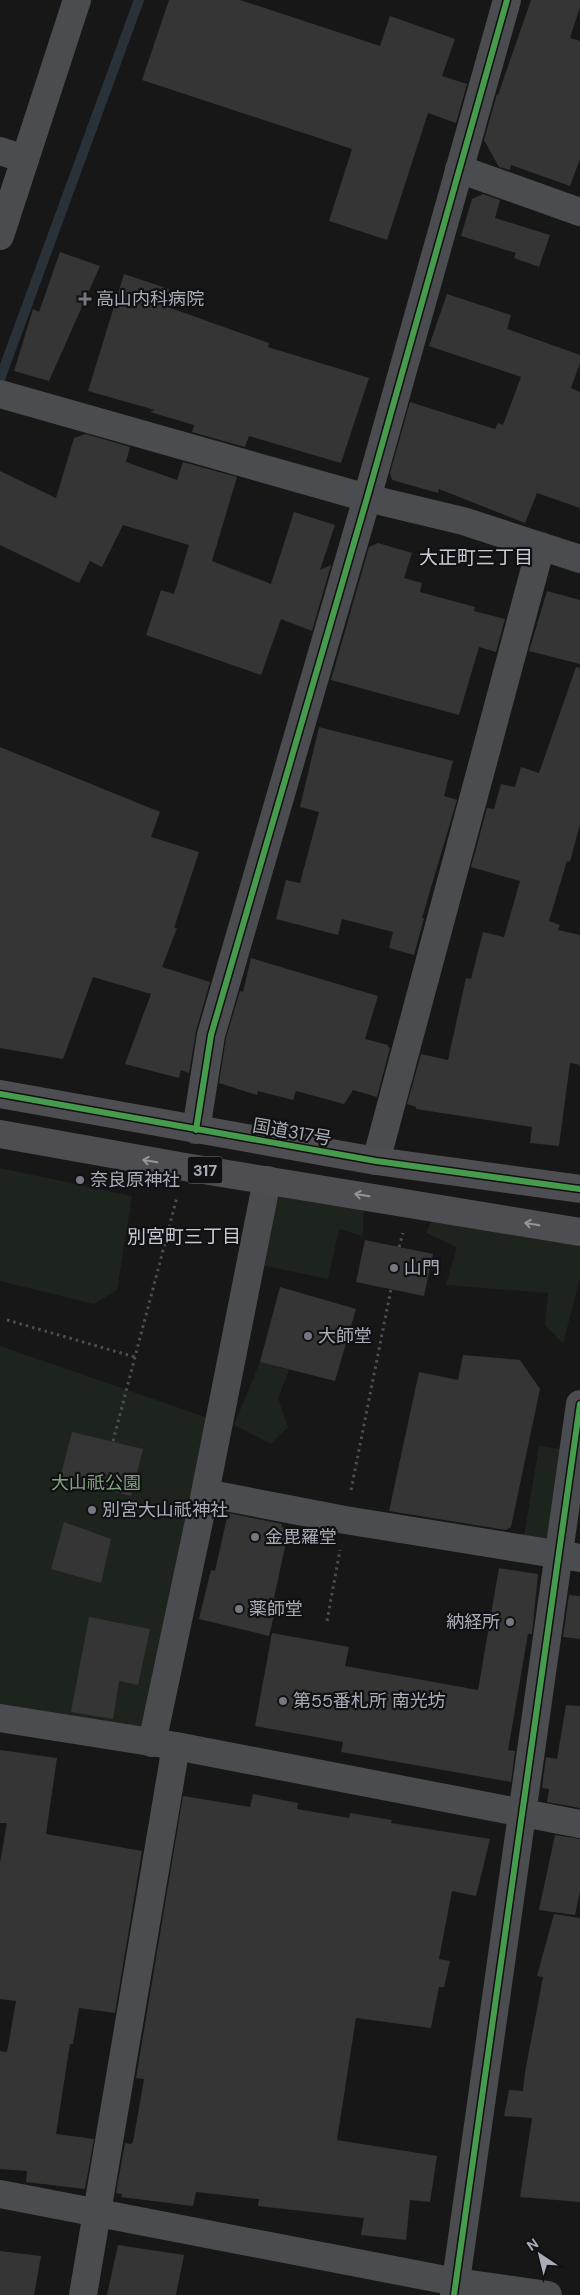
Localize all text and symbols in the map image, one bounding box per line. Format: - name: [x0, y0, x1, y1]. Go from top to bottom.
- place label: 高山内科病院: [96, 287, 204, 311]
- marker: 高山内科病院: [78, 292, 92, 306]
- district label: 大正町三丁目: [419, 545, 533, 570]
- street label: 国道317号: [251, 1113, 333, 1151]
- one-way arrow: [143, 1155, 159, 1165]
- road number: 317: [188, 1156, 222, 1184]
- place label: 奈良原神社: [90, 1168, 180, 1192]
- marker: 奈良原神社: [74, 1174, 86, 1186]
- one-way arrow: [355, 1190, 371, 1200]
- one-way arrow: [524, 1219, 540, 1229]
- district label: 別宮町三丁目: [127, 1224, 241, 1249]
- place label: 山門: [404, 1256, 440, 1280]
- marker: 山門: [388, 1262, 400, 1274]
- place label: 大師堂: [318, 1324, 372, 1348]
- marker: 大師堂: [302, 1330, 314, 1342]
- park label: 大山祇公園: [51, 1471, 141, 1495]
- place label: 別宮大山祇神社: [102, 1498, 228, 1522]
- marker: 別宮大山祇神社: [86, 1504, 98, 1516]
- place label: 金毘羅堂: [265, 1525, 337, 1549]
- marker: 金毘羅堂: [249, 1531, 261, 1543]
- place label: 薬師堂: [249, 1597, 303, 1621]
- marker: 薬師堂: [233, 1603, 245, 1615]
- place label: 納経所: [446, 1610, 500, 1634]
- marker: 納経所: [504, 1616, 516, 1628]
- place label: 第55番札所 南光坊: [293, 1689, 446, 1713]
- marker: 第55番札所 南光坊: [277, 1695, 289, 1707]
- north arrow: [515, 2230, 565, 2280]
- text: N: [523, 2234, 542, 2255]

